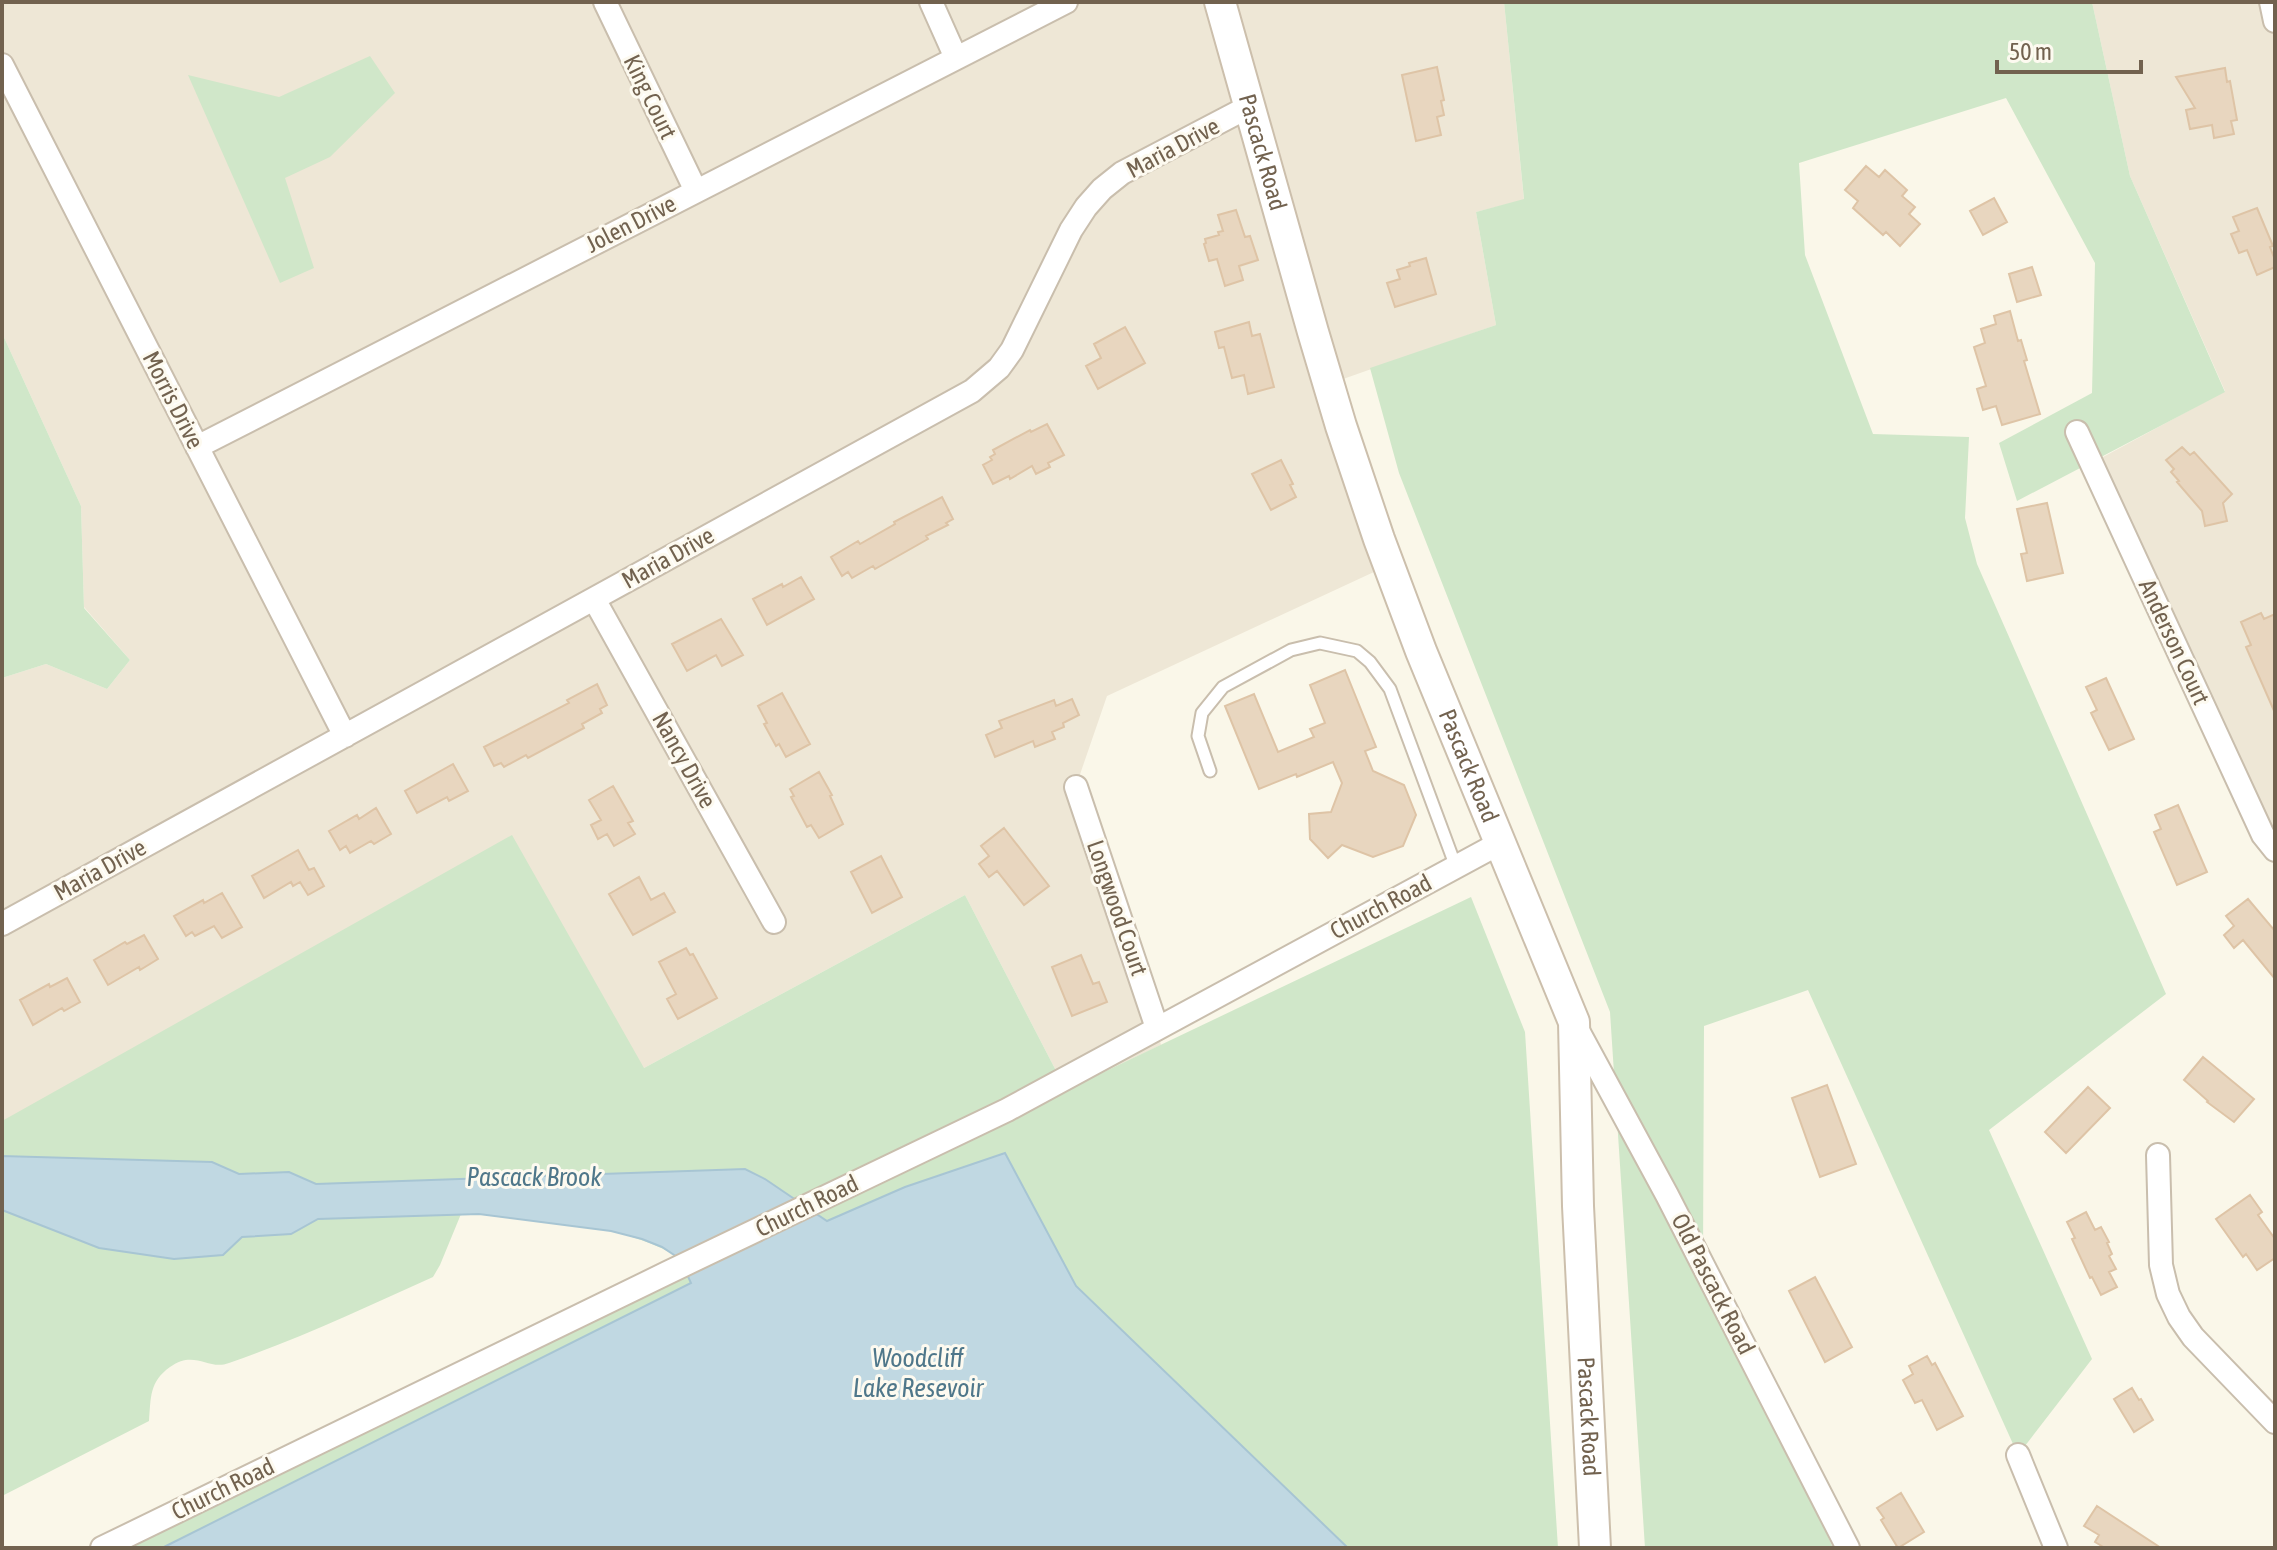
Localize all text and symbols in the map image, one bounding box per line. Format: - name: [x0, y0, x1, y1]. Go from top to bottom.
- scale bar: [1997, 24, 2141, 74]
- text: 50 m: [2009, 38, 2052, 65]
- street label: King Court: [619, 50, 682, 143]
- street label: Pascack Road: [1234, 91, 1292, 213]
- street label: Maria Drive: [1122, 112, 1224, 183]
- street label: Jolen Drive: [581, 189, 680, 258]
- street label: Morris Drive: [137, 347, 209, 453]
- street label: Maria Drive: [617, 521, 718, 594]
- street label: Anderson Court: [2134, 575, 2215, 709]
- street label: Pascack Road: [1434, 705, 1504, 826]
- street label: Nancy Drive: [647, 707, 722, 812]
- street label: Maria Drive: [49, 833, 150, 906]
- street label: Longwood Court: [1082, 837, 1153, 979]
- street label: Church Road: [1326, 869, 1436, 944]
- water label: Pascack Brook: [466, 1162, 602, 1192]
- street label: Church Road: [751, 1169, 862, 1242]
- street label: Old Pascack Road: [1666, 1209, 1760, 1359]
- water label: Woodcliff Lake Resevoir: [853, 1343, 984, 1403]
- street label: Pascack Road: [1573, 1356, 1605, 1477]
- street label: Church Road: [167, 1452, 278, 1525]

